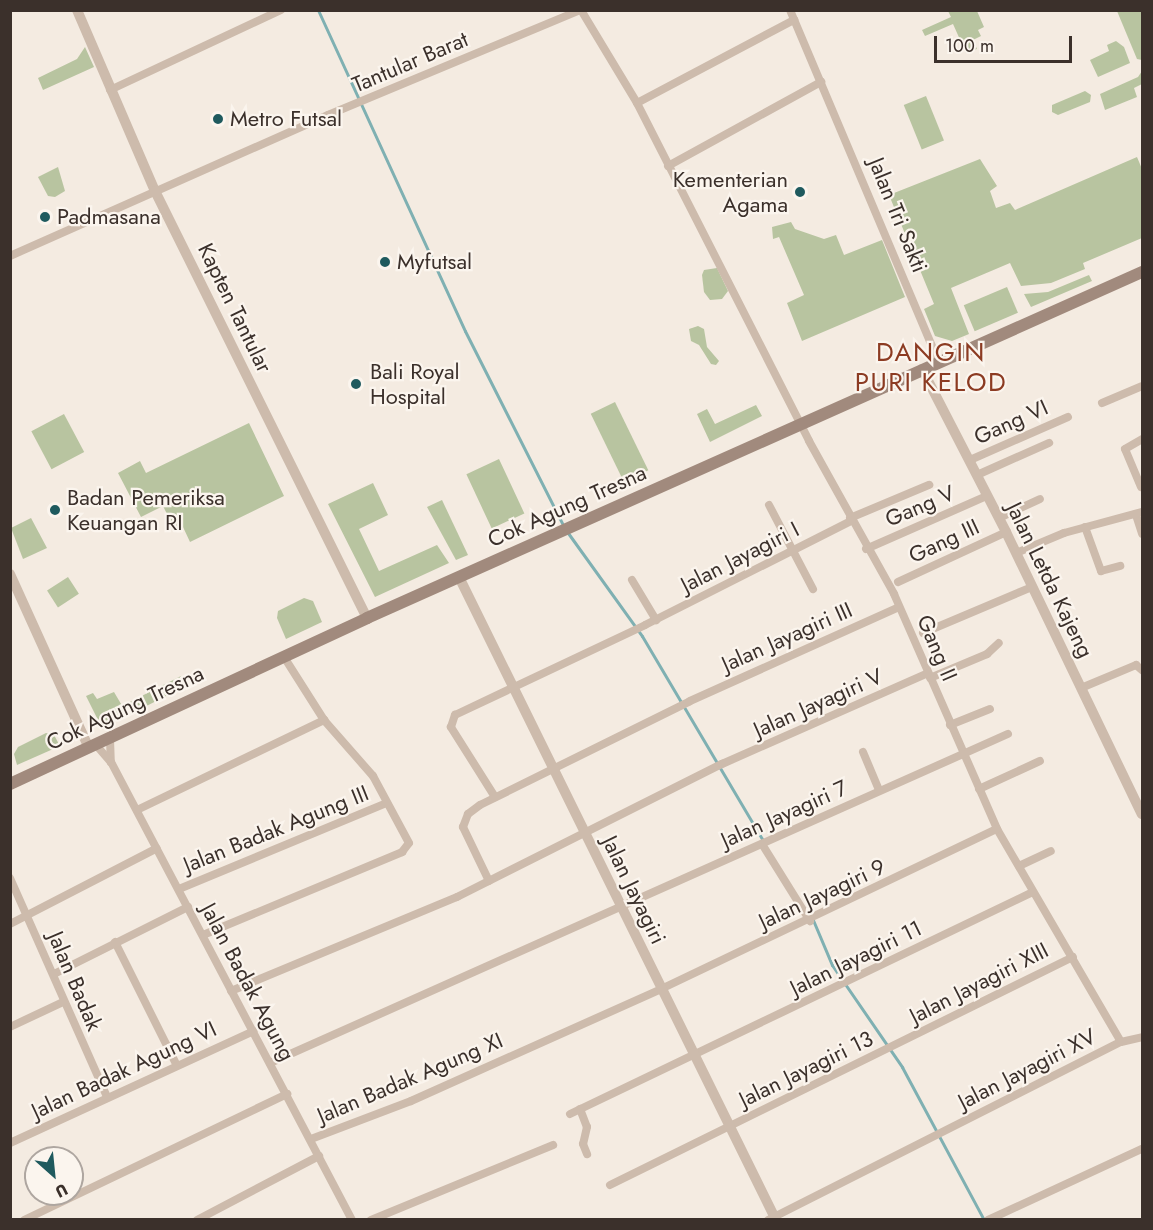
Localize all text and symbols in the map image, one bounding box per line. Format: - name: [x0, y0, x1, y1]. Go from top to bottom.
- scale bar: [937, 24, 1075, 62]
- street label: Tantular Barat: [348, 26, 472, 98]
- text: 100 m: [945, 33, 994, 59]
- place label: Metro Futsal: [230, 106, 342, 132]
- marker: Metro Futsal: [211, 112, 225, 126]
- street label: Jalan Tri Sakti: [863, 154, 933, 276]
- place label: Kementerian Agama: [673, 166, 788, 218]
- marker: Kementerian Agama: [793, 185, 807, 199]
- place label: Padmasana: [57, 204, 161, 230]
- marker: Padmasana: [38, 210, 52, 224]
- street label: Kapten Tantular: [192, 239, 278, 377]
- place label: Myfutsal: [397, 249, 472, 275]
- marker: Myfutsal: [378, 255, 392, 269]
- district label: DANGIN PURI KELOD: [855, 337, 1007, 398]
- place label: Bali Royal Hospital: [370, 358, 460, 410]
- marker: Bali Royal Hospital: [347, 375, 365, 393]
- street label: Gang VI: [970, 394, 1052, 450]
- street label: Cok Agung Tresna: [484, 459, 650, 553]
- street label: Gang V: [881, 480, 959, 532]
- place label: Badan Pemeriksa Keuangan RI: [67, 484, 225, 536]
- street label: Jalan Letda Kajeng: [1001, 498, 1099, 662]
- marker: Badan Pemeriksa Keuangan RI: [48, 503, 62, 517]
- street label: Gang III: [905, 513, 983, 569]
- street label: Jalan Jayagiri I: [676, 516, 804, 598]
- street label: Jalan Jayagiri III: [718, 596, 856, 678]
- street label: Gang II: [911, 611, 963, 685]
- street label: Cok Agung Tresna: [42, 660, 208, 756]
- street label: Jalan Jayagiri V: [749, 663, 887, 743]
- street label: Jalan Jayagiri 7: [717, 774, 851, 854]
- street label: Jalan Badak Agung III: [180, 780, 372, 878]
- street label: Jalan Jayagiri: [596, 832, 672, 948]
- street label: Jalan Jayagiri 9: [755, 853, 889, 935]
- street label: Jalan Badak Agung: [195, 899, 301, 1065]
- street label: Jalan Jayagiri 11: [786, 915, 926, 1001]
- street label: Jalan Badak: [42, 927, 108, 1035]
- street label: Jalan Jayagiri XIII: [905, 937, 1053, 1029]
- street label: Jalan Badak Agung VI: [27, 1016, 221, 1124]
- street label: Jalan Jayagiri XV: [954, 1023, 1100, 1115]
- street label: Jalan Jayagiri 13: [735, 1025, 877, 1113]
- street label: Jalan Badak Agung XI: [313, 1027, 507, 1129]
- north arrow: [24, 1146, 84, 1206]
- text: U: [51, 1178, 72, 1203]

